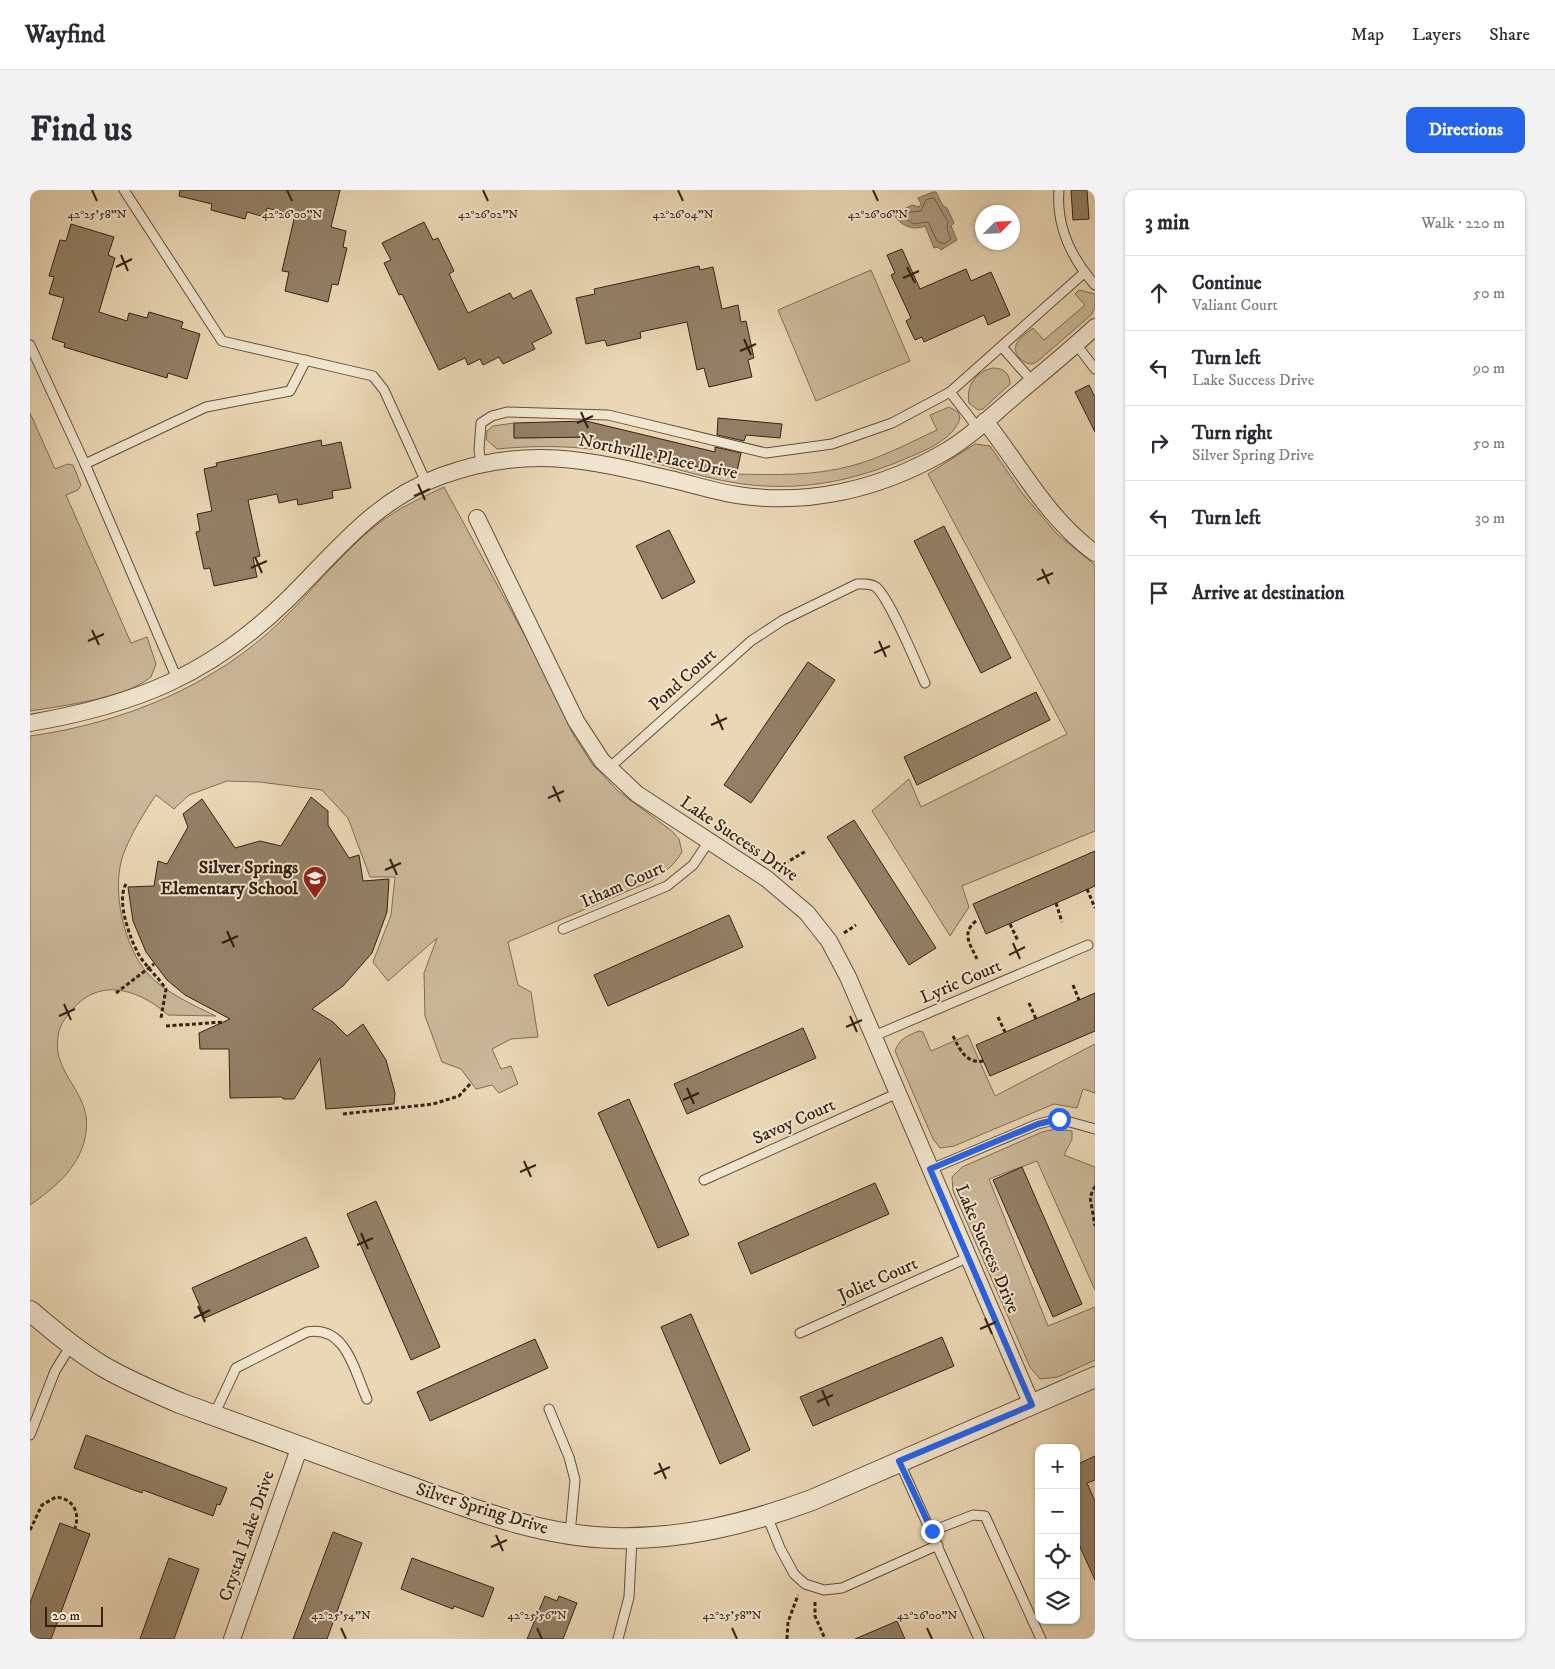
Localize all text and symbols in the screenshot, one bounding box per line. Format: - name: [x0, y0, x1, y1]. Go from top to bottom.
- text: Wayfind: [25, 20, 105, 50]
- text: Map: [1351, 24, 1384, 46]
- text: Layers: [1412, 24, 1461, 46]
- text: Share: [1489, 24, 1530, 46]
- button: Directions: [1406, 107, 1525, 153]
- text: Find us: [30, 108, 132, 152]
- north arrow: [975, 205, 1020, 250]
- text: 42°25'58"N: [67, 207, 127, 222]
- text: 42°26'00"N: [262, 207, 322, 222]
- text: 42°26'02"N: [458, 207, 518, 222]
- text: 42°26'04"N: [653, 207, 714, 222]
- text: 42°26'06"N: [848, 207, 908, 222]
- text: 3 min: [1145, 210, 1190, 236]
- text: Walk · 220 m: [1421, 213, 1505, 233]
- text: Continue: [1192, 272, 1262, 295]
- icon: ahead: [1145, 279, 1173, 307]
- text: 50 m: [1473, 283, 1505, 303]
- text: Valiant Court: [1192, 295, 1278, 315]
- text: Turn left: [1192, 347, 1261, 370]
- icon: left: [1145, 354, 1173, 382]
- text: 90 m: [1473, 358, 1505, 378]
- text: Lake Success Drive: [1192, 370, 1314, 390]
- text: Turn right: [1192, 422, 1272, 445]
- street label: Northville Place Drive: [576, 429, 740, 485]
- icon: right: [1145, 429, 1173, 457]
- text: 50 m: [1473, 433, 1505, 453]
- text: Silver Spring Drive: [1192, 445, 1314, 465]
- icon: left: [1145, 504, 1173, 532]
- text: Turn left: [1192, 507, 1261, 530]
- text: 30 m: [1475, 508, 1505, 528]
- icon: arrive: [1145, 579, 1173, 607]
- text: Arrive at destination: [1192, 582, 1344, 605]
- street label: Pond Court: [645, 644, 721, 716]
- street label: Lake Success Drive: [676, 791, 802, 887]
- place label: Silver Springs Elementary School: [160, 857, 299, 900]
- street label: Itham Court: [578, 857, 668, 913]
- school or university icon: Silver Springs Elementary School: [302, 865, 328, 899]
- street label: Lyric Court: [917, 955, 1005, 1009]
- street label: Savoy Court: [749, 1094, 839, 1150]
- route start: [1048, 1108, 1071, 1131]
- street label: Lake Success Drive: [950, 1181, 1024, 1317]
- street label: Joliet Court: [833, 1253, 921, 1308]
- map controls: [1035, 1444, 1080, 1624]
- button: +: [1035, 1444, 1080, 1489]
- street label: Crystal Lake Drive: [214, 1468, 280, 1604]
- street label: Silver Spring Drive: [413, 1478, 551, 1540]
- button: −: [1035, 1489, 1080, 1534]
- route end: [921, 1520, 944, 1543]
- button: locate: [1035, 1534, 1080, 1579]
- button: layers: [1035, 1579, 1080, 1624]
- scale bar: [45, 1604, 102, 1627]
- text: 20 m: [52, 1607, 80, 1625]
- text: 42°25'54"N: [311, 1608, 371, 1623]
- text: 42°25'56"N: [507, 1608, 567, 1623]
- text: 42°25'58"N: [702, 1608, 762, 1623]
- text: 42°26'00"N: [897, 1608, 957, 1623]

